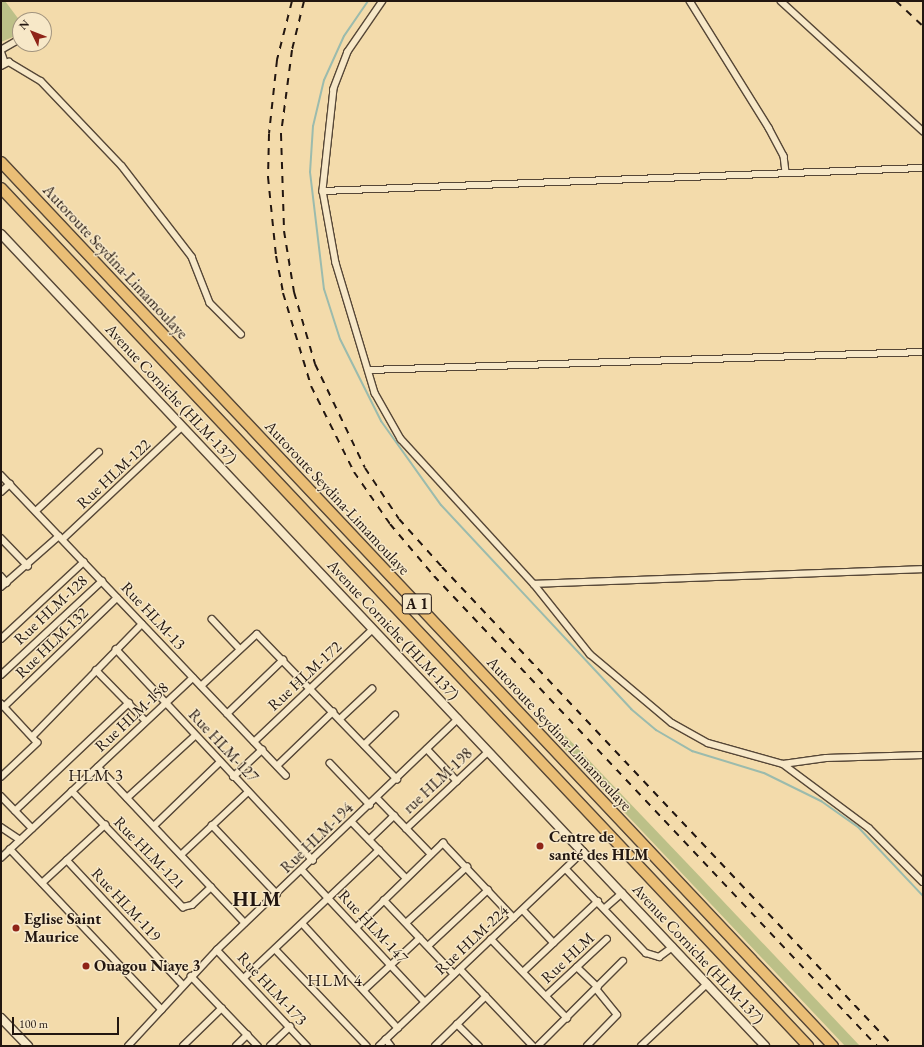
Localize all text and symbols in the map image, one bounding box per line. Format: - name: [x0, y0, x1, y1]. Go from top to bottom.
- north arrow: [12, 12, 52, 52]
- text: N: [16, 16, 32, 33]
- street label: Autoroute Seydina-Limamoulaye: [38, 181, 192, 343]
- street label: Avenue Corniche (HLM-137): [101, 320, 241, 468]
- street label: Autoroute Seydina-Limamoulaye: [260, 417, 414, 579]
- street label: Rue HLM-122: [73, 435, 155, 513]
- street label: Avenue Corniche (HLM-137): [323, 556, 463, 704]
- street label: Rue HLM-128: [10, 571, 92, 649]
- street label: Rue HLM-13: [117, 578, 189, 654]
- road number: A 1: [401, 591, 433, 617]
- street label: Rue HLM-132: [12, 604, 92, 682]
- street label: Rue HLM-172: [264, 637, 346, 715]
- street label: Autoroute Seydina-Limamoulaye: [482, 653, 636, 815]
- street label: Rue HLM-158: [91, 678, 173, 756]
- street label: Rue HLM-127: [184, 705, 262, 787]
- street label: rue HLM-198: [400, 744, 476, 818]
- district label: HLM 3: [68, 766, 124, 786]
- street label: Rue HLM-194: [277, 799, 357, 877]
- street label: Rue HLM-121: [110, 813, 188, 893]
- place label: Centre de santé des HLM: [549, 827, 649, 865]
- marker: Centre de santé des HLM: [534, 840, 546, 852]
- street label: Rue HLM-119: [87, 864, 165, 946]
- street label: Avenue Corniche (HLM-137): [628, 880, 768, 1028]
- street label: Rue HLM-147: [334, 886, 412, 968]
- district label: HLM: [232, 887, 282, 911]
- street label: Rue HLM-224: [431, 901, 513, 979]
- place label: Eglise Saint Maurice: [24, 909, 101, 947]
- marker: Eglise Saint Maurice: [11, 923, 21, 933]
- street label: Rue HLM: [537, 928, 599, 988]
- street label: Rue HLM-173: [233, 948, 311, 1030]
- place label: Ouagou Niaye 3: [94, 956, 201, 976]
- marker: Ouagou Niaye 3: [81, 961, 91, 971]
- district label: HLM 4: [307, 971, 363, 991]
- scale bar: [14, 1009, 121, 1035]
- text: 100 m: [19, 1016, 48, 1032]

